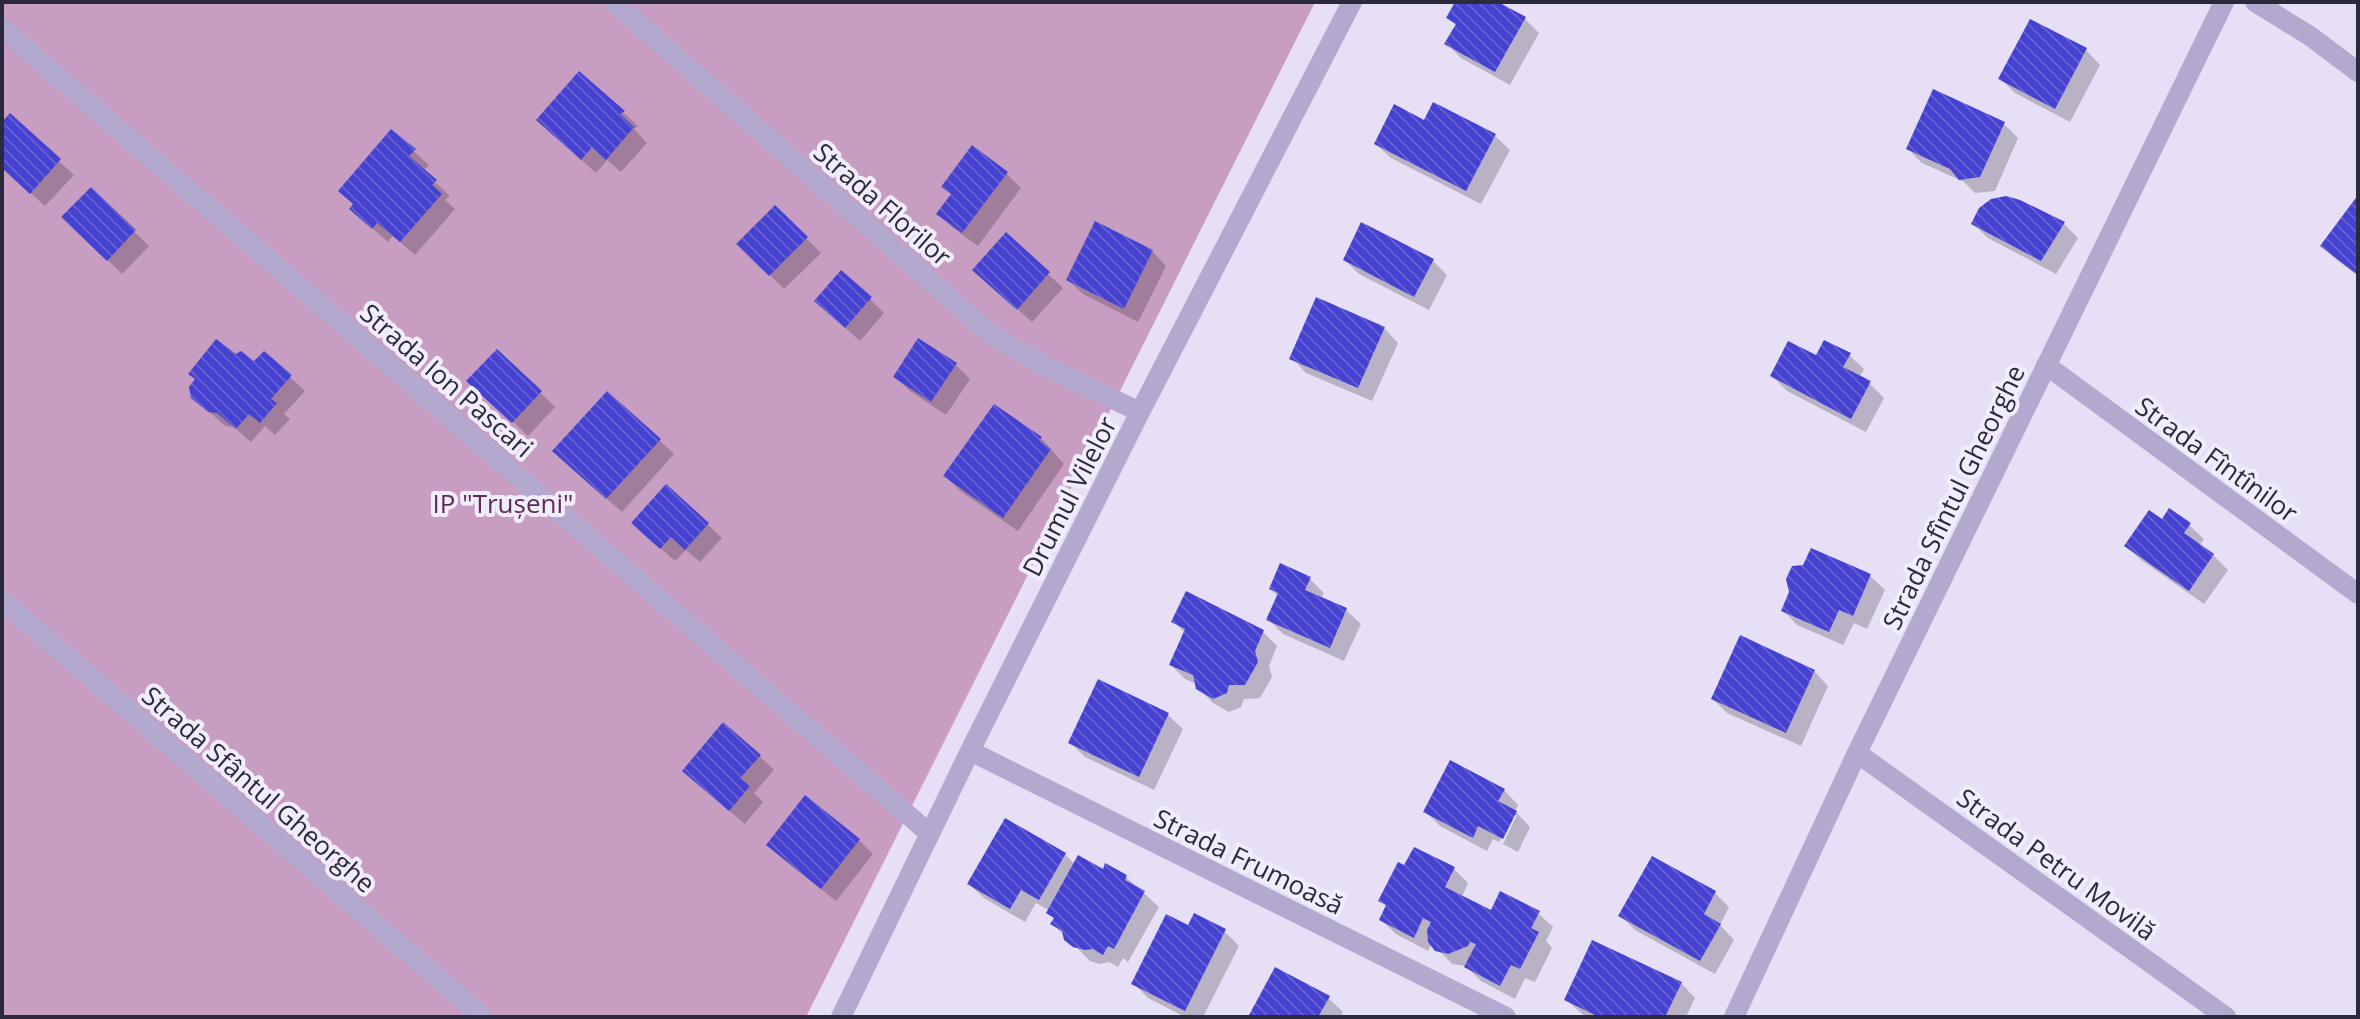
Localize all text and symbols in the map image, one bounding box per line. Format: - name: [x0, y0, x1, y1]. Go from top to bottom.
- street label: Strada Florilor: [807, 134, 960, 274]
- street label: Strada Ion Pascari: [353, 295, 541, 465]
- street label: Strada Sfîntul Gheorghe: [1873, 359, 2033, 635]
- street label: Strada Fîntînilor: [2128, 388, 2306, 530]
- street label: Drumul Vilelor: [1013, 410, 1125, 582]
- park label: IP "Trușeni": [433, 485, 573, 521]
- street label: Strada Sfântul Gheorghe: [135, 678, 383, 900]
- street label: Strada Petru Movilă: [1950, 779, 2164, 949]
- street label: Strada Frumoasă: [1148, 800, 1350, 922]

